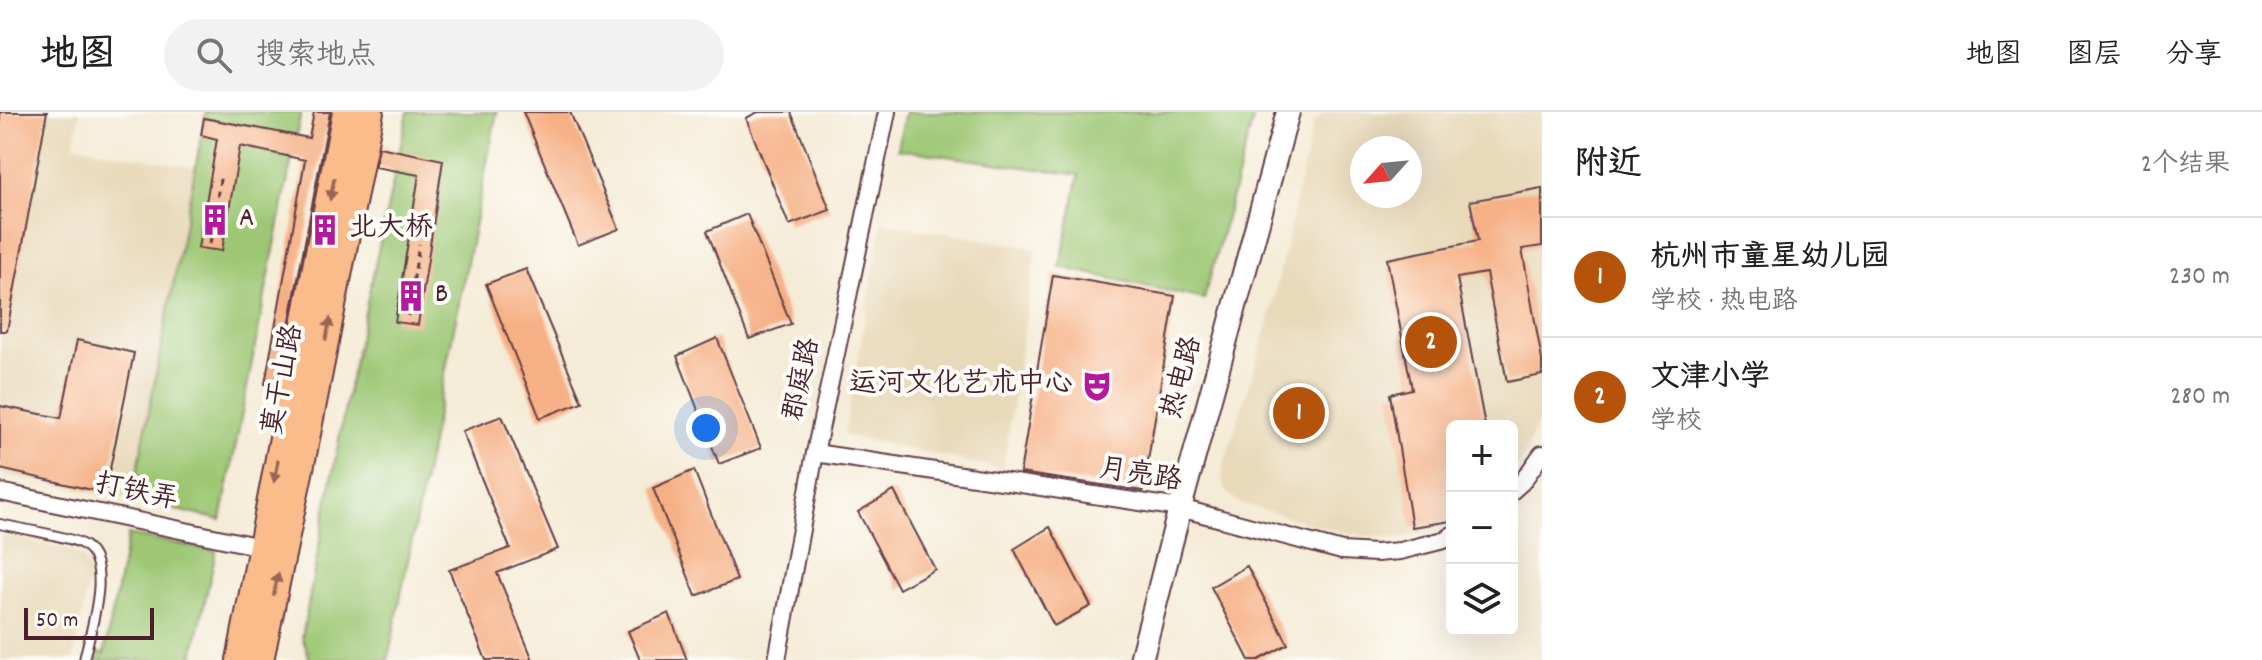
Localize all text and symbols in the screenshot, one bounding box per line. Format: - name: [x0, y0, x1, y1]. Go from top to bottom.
- search box: [164, 19, 724, 91]
- text: 地图: [40, 30, 116, 85]
- icon: search: [192, 33, 236, 77]
- text: 搜索地点: [256, 36, 376, 79]
- text: 地图: [1966, 37, 2022, 77]
- text: 图层: [2066, 37, 2122, 77]
- text: 分享: [2166, 37, 2222, 77]
- north arrow: [1350, 136, 1422, 208]
- text: 附近: [1574, 142, 1642, 191]
- text: 2个结果: [2141, 147, 2230, 184]
- one-way arrow: [325, 176, 337, 201]
- place label: A: [239, 200, 254, 240]
- building icon: A: [198, 203, 232, 237]
- place label: 北大桥: [349, 210, 433, 250]
- building icon: 北大桥: [308, 213, 342, 247]
- text: 杭州市童星幼儿园: [1650, 238, 1890, 281]
- text: 1: [1597, 259, 1603, 296]
- text: 230 m: [2169, 259, 2230, 296]
- place label: B: [435, 276, 448, 316]
- building icon: B: [394, 279, 428, 313]
- text: 学校 · 热电路: [1650, 284, 1798, 321]
- pin: 2: [1405, 312, 1457, 372]
- one-way arrow: [322, 316, 334, 341]
- street label: 莫干山路: [255, 321, 315, 439]
- street label: 热电路: [1154, 332, 1214, 424]
- street label: 郡庭路: [776, 335, 832, 425]
- text: 文津小学: [1650, 358, 1770, 401]
- place label: 运河文化艺术中心: [849, 366, 1073, 406]
- theatre icon: 运河文化艺术中心: [1080, 369, 1114, 403]
- text: 2: [1594, 379, 1606, 416]
- text: 280 m: [2170, 379, 2230, 416]
- pin: 1: [1273, 383, 1325, 443]
- text: 学校: [1650, 404, 1702, 441]
- your location: [686, 408, 726, 448]
- map controls: [1446, 420, 1518, 636]
- button: +: [1446, 420, 1518, 492]
- street label: 月亮路: [1095, 451, 1185, 503]
- one-way arrow: [270, 459, 282, 484]
- street label: 打铁弄: [91, 466, 181, 522]
- button: −: [1446, 492, 1518, 564]
- button: layers: [1446, 564, 1518, 636]
- one-way arrow: [270, 571, 283, 596]
- scale bar: [24, 604, 154, 640]
- text: 50 m: [36, 606, 78, 637]

